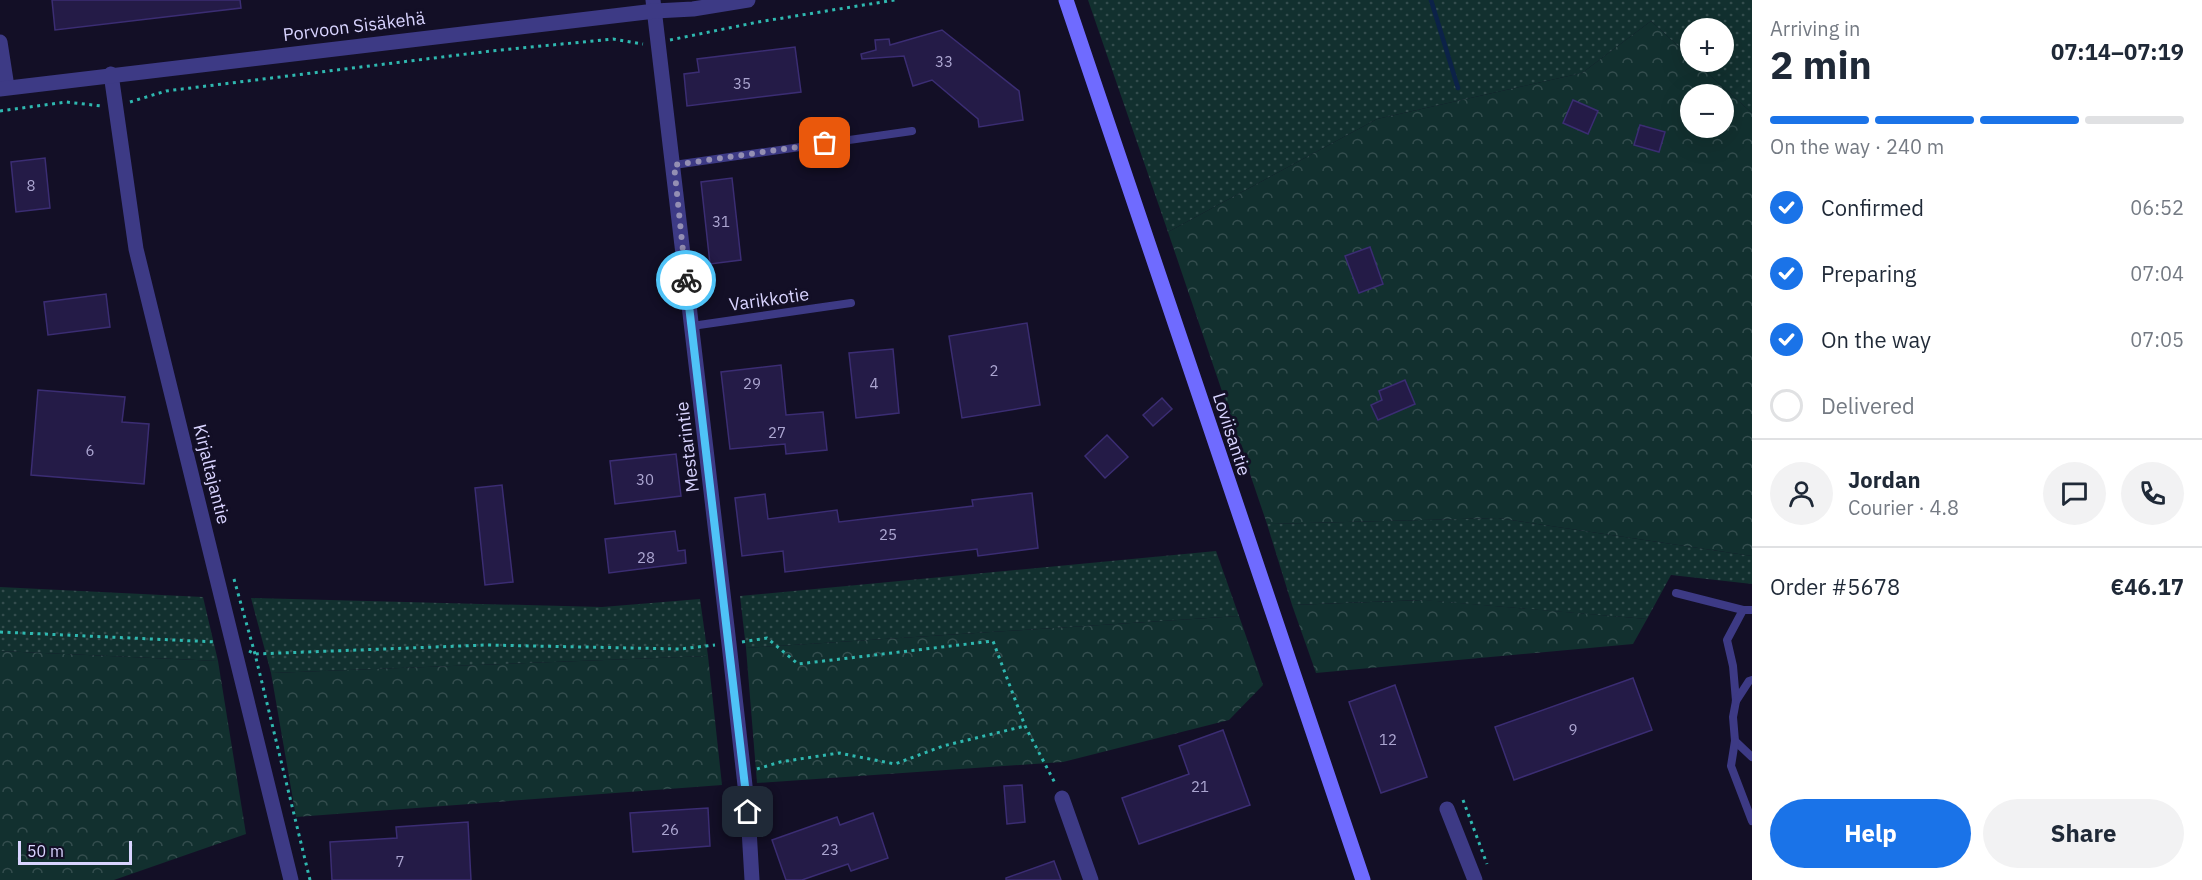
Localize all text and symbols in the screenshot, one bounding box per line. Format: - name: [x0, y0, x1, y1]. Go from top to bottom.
- street label: Porvoon Sisäkehä: [282, 6, 427, 46]
- text: Arriving in: [1770, 15, 1860, 42]
- map controls: [1680, 18, 1734, 138]
- button: +: [1680, 18, 1734, 72]
- text: 07:14–07:19: [2051, 37, 2184, 66]
- text: 2 min: [1770, 39, 1872, 90]
- house number: 33: [935, 52, 953, 71]
- house number: 35: [733, 74, 751, 93]
- button: −: [1680, 84, 1734, 138]
- pin: [799, 117, 850, 168]
- icon: bag: [808, 126, 841, 159]
- text: On the way · 240 m: [1770, 133, 1944, 160]
- house number: 8: [26, 176, 36, 195]
- icon: check: [1770, 191, 1803, 224]
- text: Confirmed: [1821, 193, 1924, 222]
- text: 06:52: [2130, 194, 2184, 221]
- house number: 31: [712, 212, 730, 231]
- courier: [656, 250, 716, 310]
- icon: check: [1770, 257, 1803, 290]
- text: Preparing: [1821, 259, 1916, 288]
- text: 07:04: [2130, 260, 2184, 287]
- icon: bike: [670, 264, 703, 297]
- street label: Varikkotie: [727, 282, 811, 316]
- icon: check: [1770, 323, 1803, 356]
- text: On the way: [1821, 325, 1931, 354]
- text: 07:05: [2130, 326, 2184, 353]
- house number: 2: [989, 361, 999, 380]
- house number: 29: [743, 374, 761, 393]
- house number: 4: [869, 374, 879, 393]
- street label: Loviisantie: [1208, 390, 1256, 479]
- text: Delivered: [1821, 391, 1915, 420]
- street label: Mestarintie: [670, 400, 704, 494]
- street label: Kirjaltajantie: [188, 422, 236, 527]
- house number: 27: [768, 423, 786, 442]
- house number: 6: [85, 441, 95, 460]
- button: person: [1770, 462, 1833, 525]
- button: chat: [2043, 462, 2106, 525]
- button: phone: [2121, 462, 2184, 525]
- text: Jordan: [1848, 465, 1921, 494]
- house number: 30: [636, 470, 654, 489]
- text: Courier · 4.8: [1848, 494, 1959, 521]
- house number: 25: [879, 525, 897, 544]
- house number: 28: [637, 548, 655, 567]
- text: Order #5678: [1770, 572, 1900, 601]
- text: €46.17: [2111, 572, 2184, 601]
- house number: 9: [1568, 720, 1578, 739]
- house number: 12: [1379, 730, 1397, 749]
- house number: 21: [1191, 777, 1209, 796]
- pin: [722, 786, 773, 837]
- icon: home: [731, 795, 764, 828]
- button: Help: [1770, 799, 1971, 868]
- button: Share: [1983, 799, 2184, 868]
- house number: 26: [661, 820, 679, 839]
- scale bar: [18, 838, 132, 866]
- house number: 23: [821, 840, 839, 859]
- text: 50 m: [27, 841, 64, 861]
- house number: 7: [395, 852, 405, 871]

